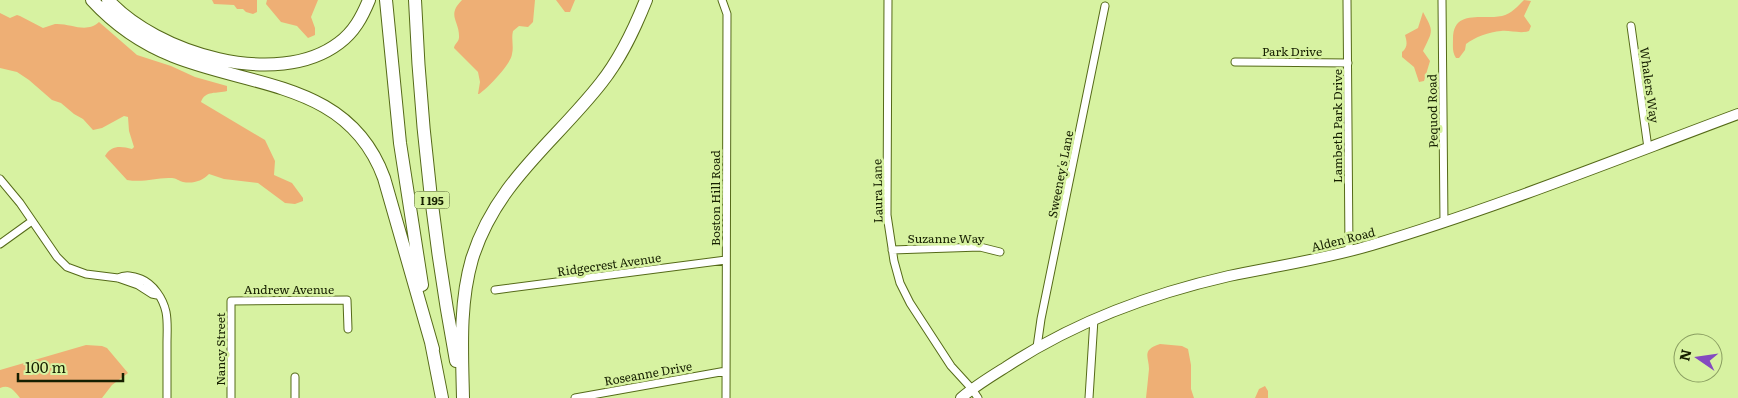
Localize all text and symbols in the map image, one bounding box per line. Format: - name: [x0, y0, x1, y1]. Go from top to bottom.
- street label: Park Drive: [1262, 42, 1322, 60]
- street label: Whalers Way: [1636, 46, 1664, 124]
- street label: Lambeth Park Drive: [1328, 69, 1346, 183]
- street label: Pequod Road: [1422, 73, 1442, 148]
- street label: Sweeney's Lane: [1043, 129, 1077, 219]
- street label: Boston Hill Road: [706, 149, 724, 246]
- street label: Laura Lane: [867, 159, 887, 223]
- road number: I 195: [414, 192, 450, 208]
- street label: Alden Road: [1309, 222, 1378, 256]
- street label: Suzanne Way: [908, 229, 984, 247]
- street label: Ridgecrest Avenue: [556, 248, 662, 280]
- street label: Andrew Avenue: [244, 280, 334, 298]
- street label: Nancy Street: [211, 312, 229, 386]
- north arrow: [1673, 333, 1723, 383]
- text: N: [1673, 347, 1695, 363]
- scale bar: [18, 350, 122, 382]
- text: 100 m: [25, 355, 66, 378]
- street label: Roseanne Drive: [603, 356, 693, 390]

